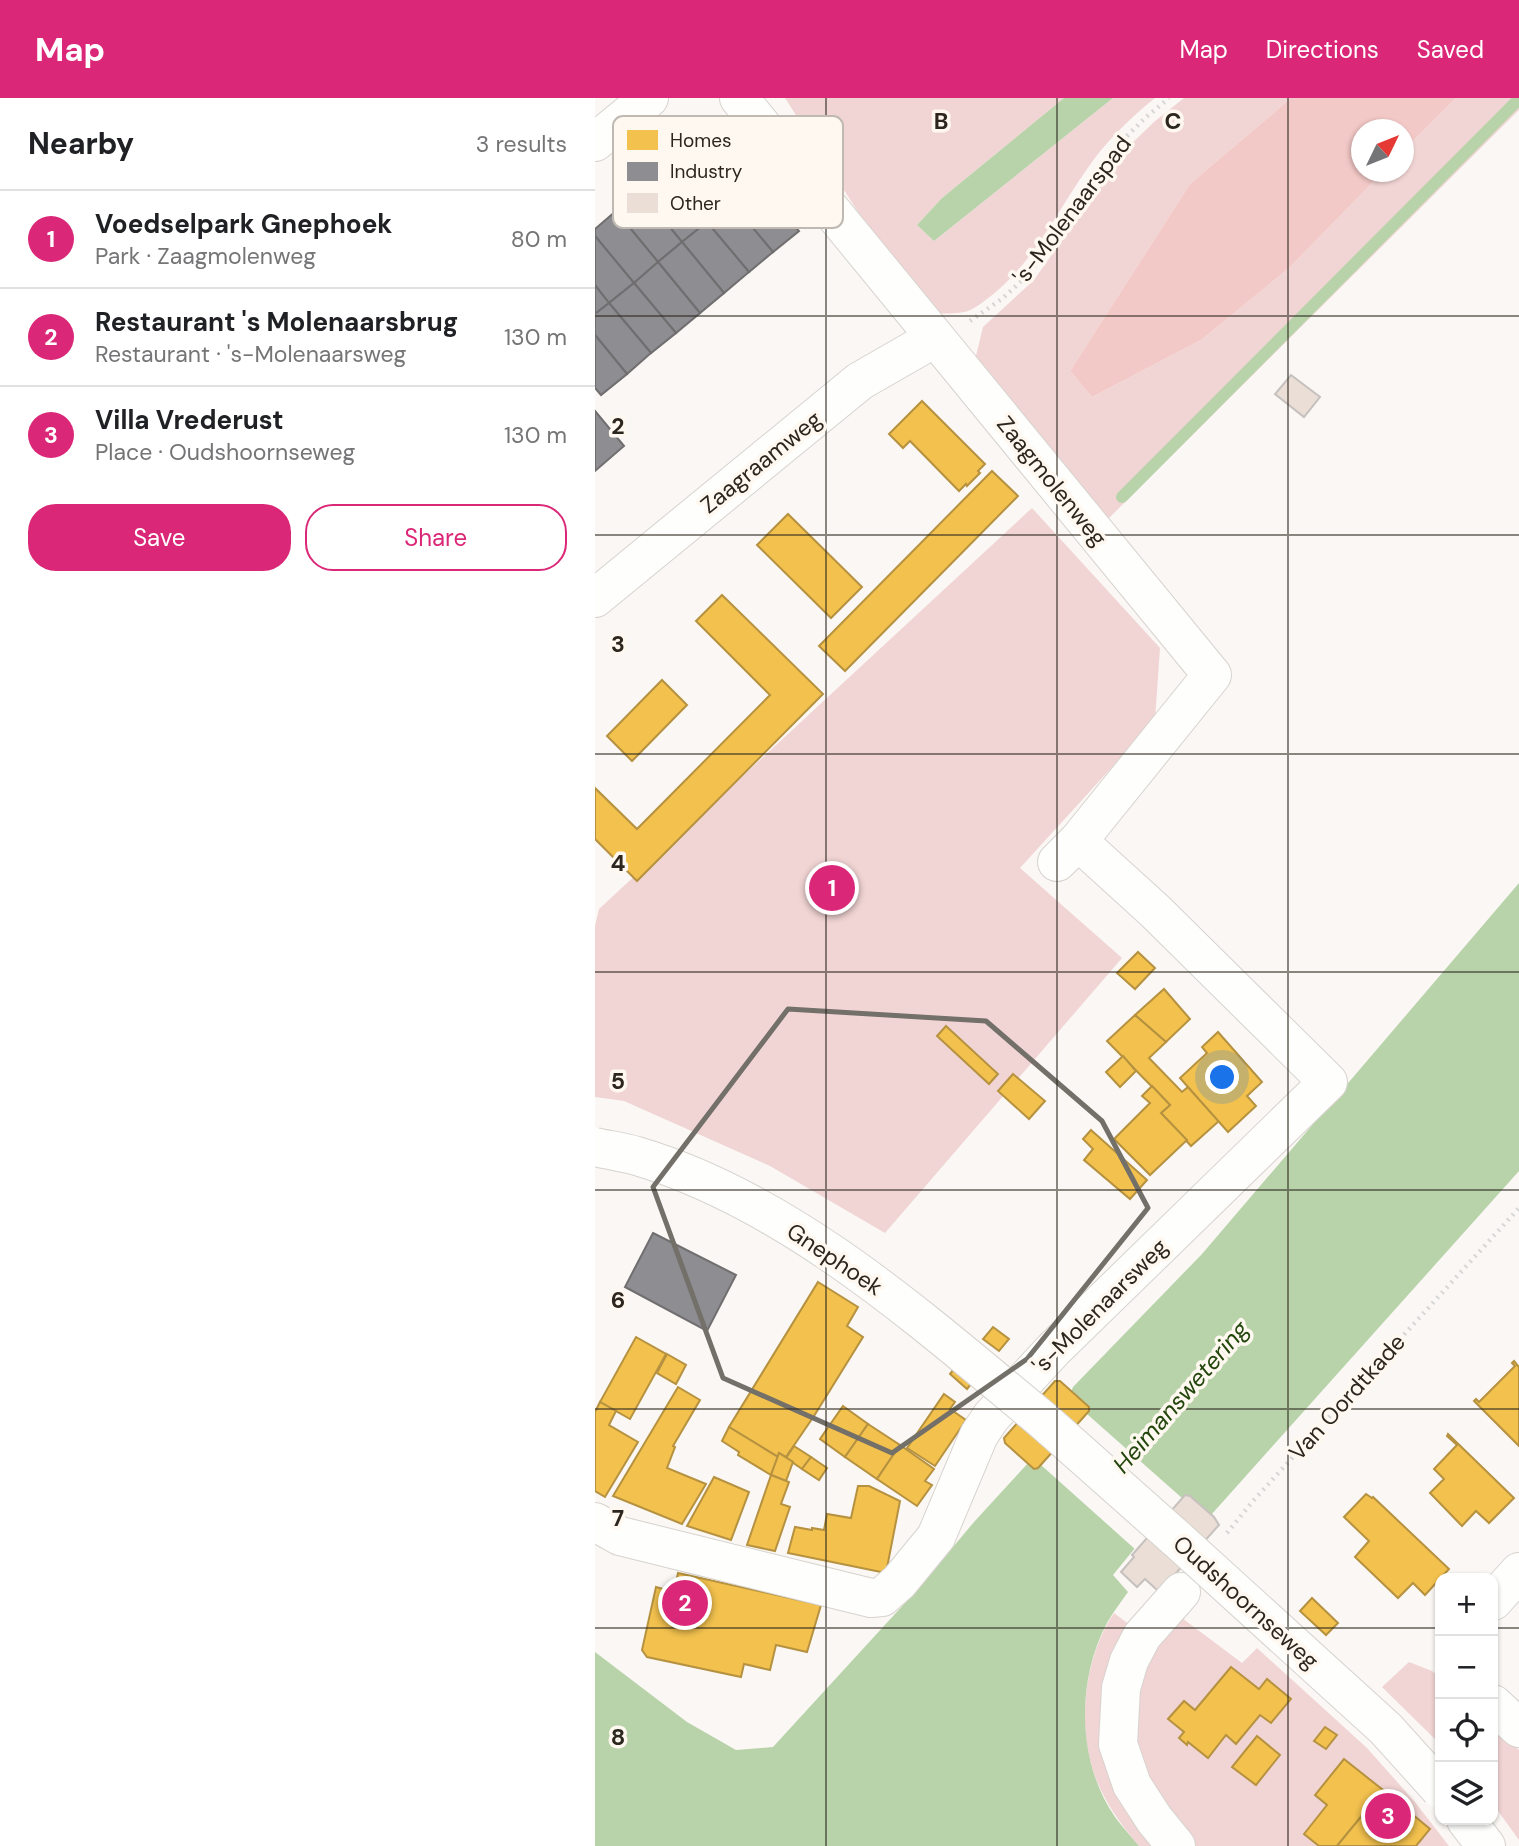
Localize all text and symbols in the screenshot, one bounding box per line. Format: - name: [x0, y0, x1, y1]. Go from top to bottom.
- text: Map: [35, 28, 105, 71]
- text: Map: [1180, 34, 1228, 65]
- text: Directions: [1266, 34, 1379, 65]
- text: Saved: [1417, 34, 1484, 65]
- text: B: [934, 106, 948, 136]
- text: C: [1165, 106, 1181, 136]
- legend: [613, 116, 843, 228]
- north arrow: [1351, 119, 1414, 182]
- text: Nearby: [28, 124, 134, 163]
- text: Homes: [670, 128, 731, 153]
- text: 3 results: [476, 129, 567, 159]
- street label: 's-Molenaarspad: [1006, 130, 1138, 290]
- text: Industry: [670, 159, 743, 184]
- text: Other: [670, 191, 721, 216]
- text: Voedselpark Gnephoek: [95, 207, 392, 241]
- text: 1: [47, 224, 55, 254]
- text: 80 m: [511, 224, 567, 254]
- text: Park · Zaagmolenweg: [95, 241, 316, 271]
- text: Restaurant 's Molenaarsbrug: [95, 305, 458, 339]
- text: 2: [44, 322, 58, 352]
- text: 130 m: [504, 322, 567, 352]
- text: Restaurant · 's-Molenaarsweg: [95, 339, 406, 369]
- text: Villa Vrederust: [95, 403, 284, 437]
- street label: Zaagraamweg: [694, 404, 828, 520]
- street label: Zaagmolenweg: [990, 410, 1114, 552]
- text: 2: [611, 411, 625, 441]
- text: 3: [44, 420, 58, 450]
- text: 130 m: [504, 420, 567, 450]
- text: Place · Oudshoornseweg: [95, 437, 355, 467]
- button: Save: [28, 504, 291, 571]
- button: Share: [305, 504, 567, 571]
- text: 3: [611, 629, 625, 659]
- text: 4: [611, 848, 626, 878]
- pin: 1: [809, 862, 855, 914]
- your location: [1205, 1060, 1239, 1094]
- text: 5: [611, 1066, 625, 1096]
- street label: Gnephoek: [781, 1216, 889, 1302]
- street label: 's-Molenaarsweg: [1026, 1232, 1174, 1380]
- text: 6: [611, 1285, 625, 1315]
- water label: Heimanswetering: [1106, 1314, 1256, 1479]
- street label: Van Oordtkade: [1282, 1327, 1412, 1467]
- text: 7: [612, 1503, 624, 1533]
- street label: Oudshoornseweg: [1167, 1529, 1325, 1676]
- map controls: [1435, 1573, 1498, 1825]
- button: +: [1435, 1573, 1498, 1636]
- pin: 2: [662, 1577, 708, 1629]
- button: −: [1435, 1636, 1498, 1699]
- button: locate: [1435, 1699, 1498, 1762]
- text: 8: [611, 1722, 625, 1752]
- button: layers: [1435, 1762, 1498, 1825]
- pin: 3: [1365, 1790, 1411, 1842]

